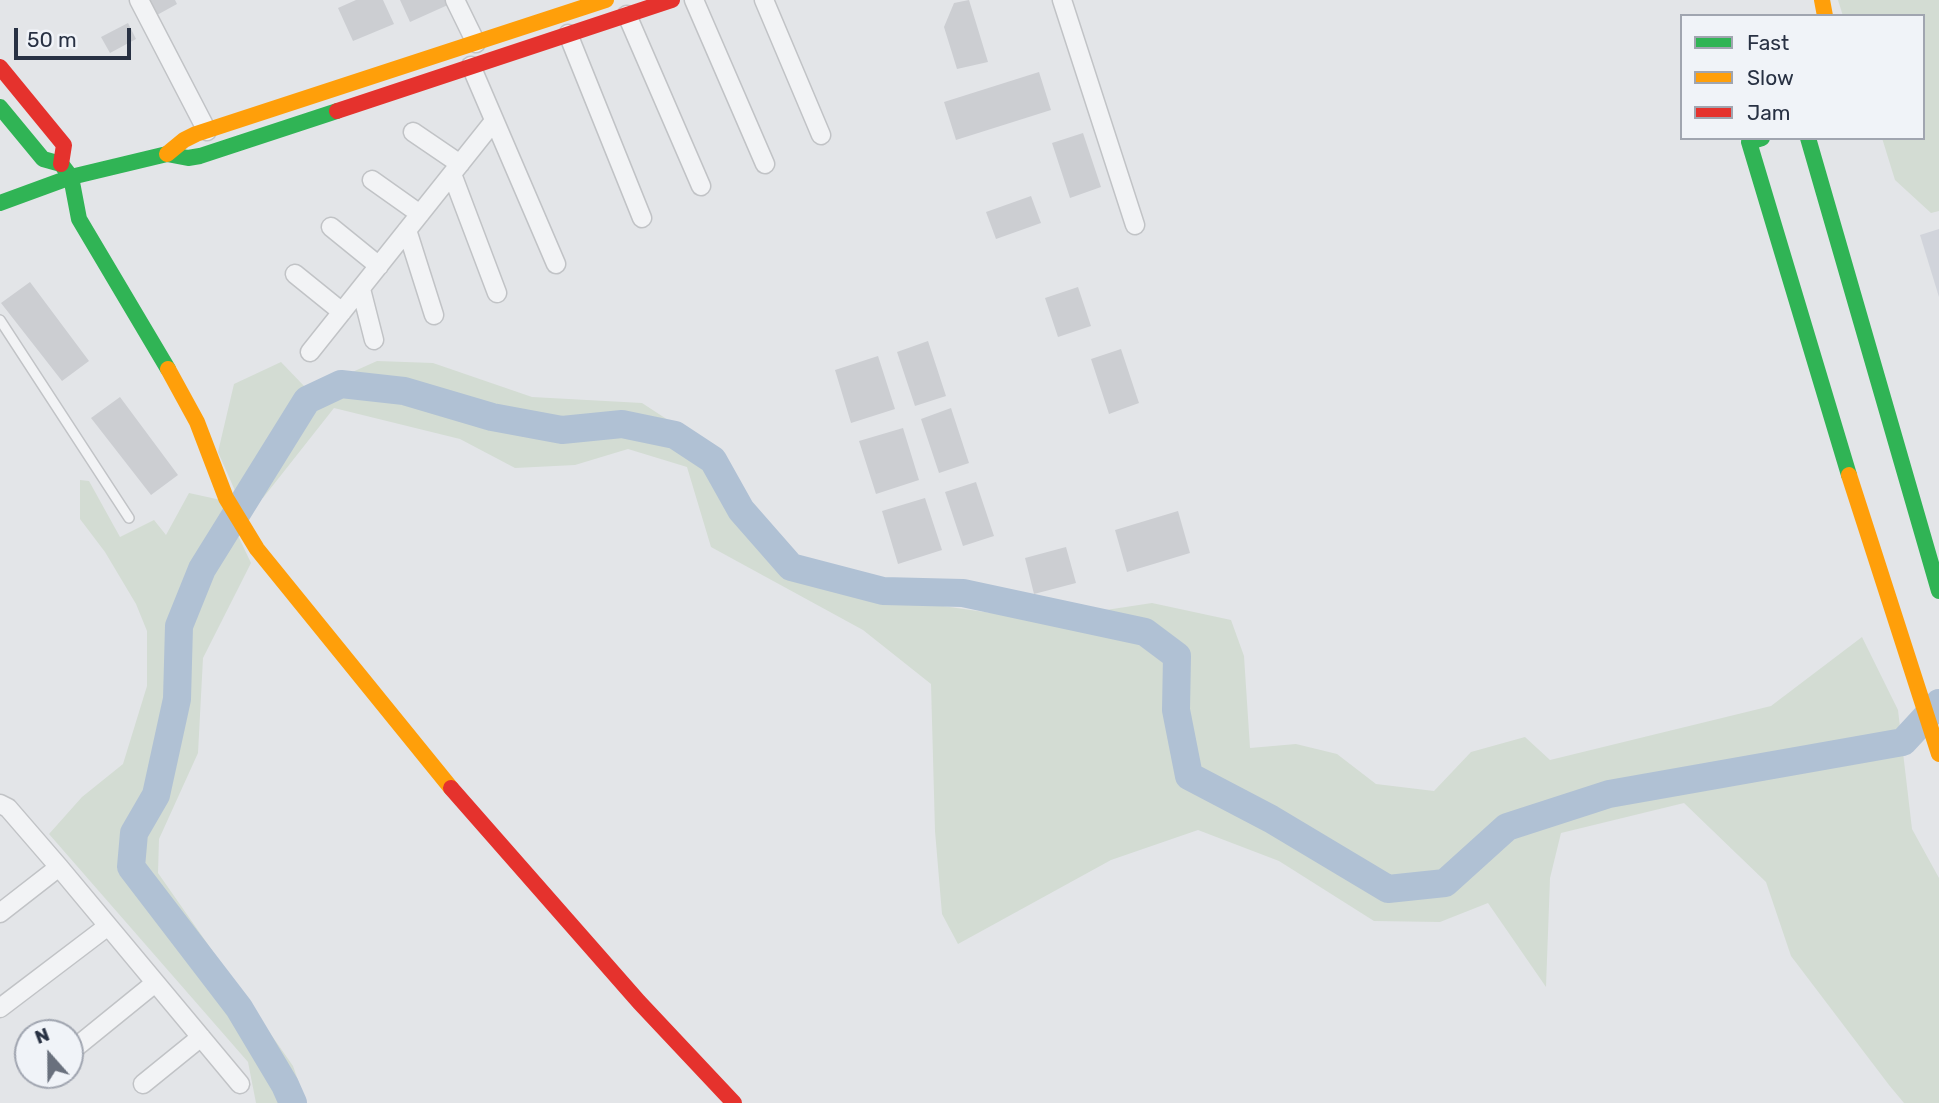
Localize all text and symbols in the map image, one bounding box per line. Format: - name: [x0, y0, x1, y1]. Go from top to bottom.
- scale bar: [18, 14, 135, 58]
- legend: [1680, 14, 1925, 140]
- text: 50 m: [27, 27, 77, 52]
- text: Fast: [1747, 30, 1789, 55]
- text: Slow: [1747, 65, 1794, 90]
- text: Jam: [1747, 100, 1791, 125]
- north arrow: [14, 1019, 84, 1089]
- text: N: [32, 1023, 53, 1049]

